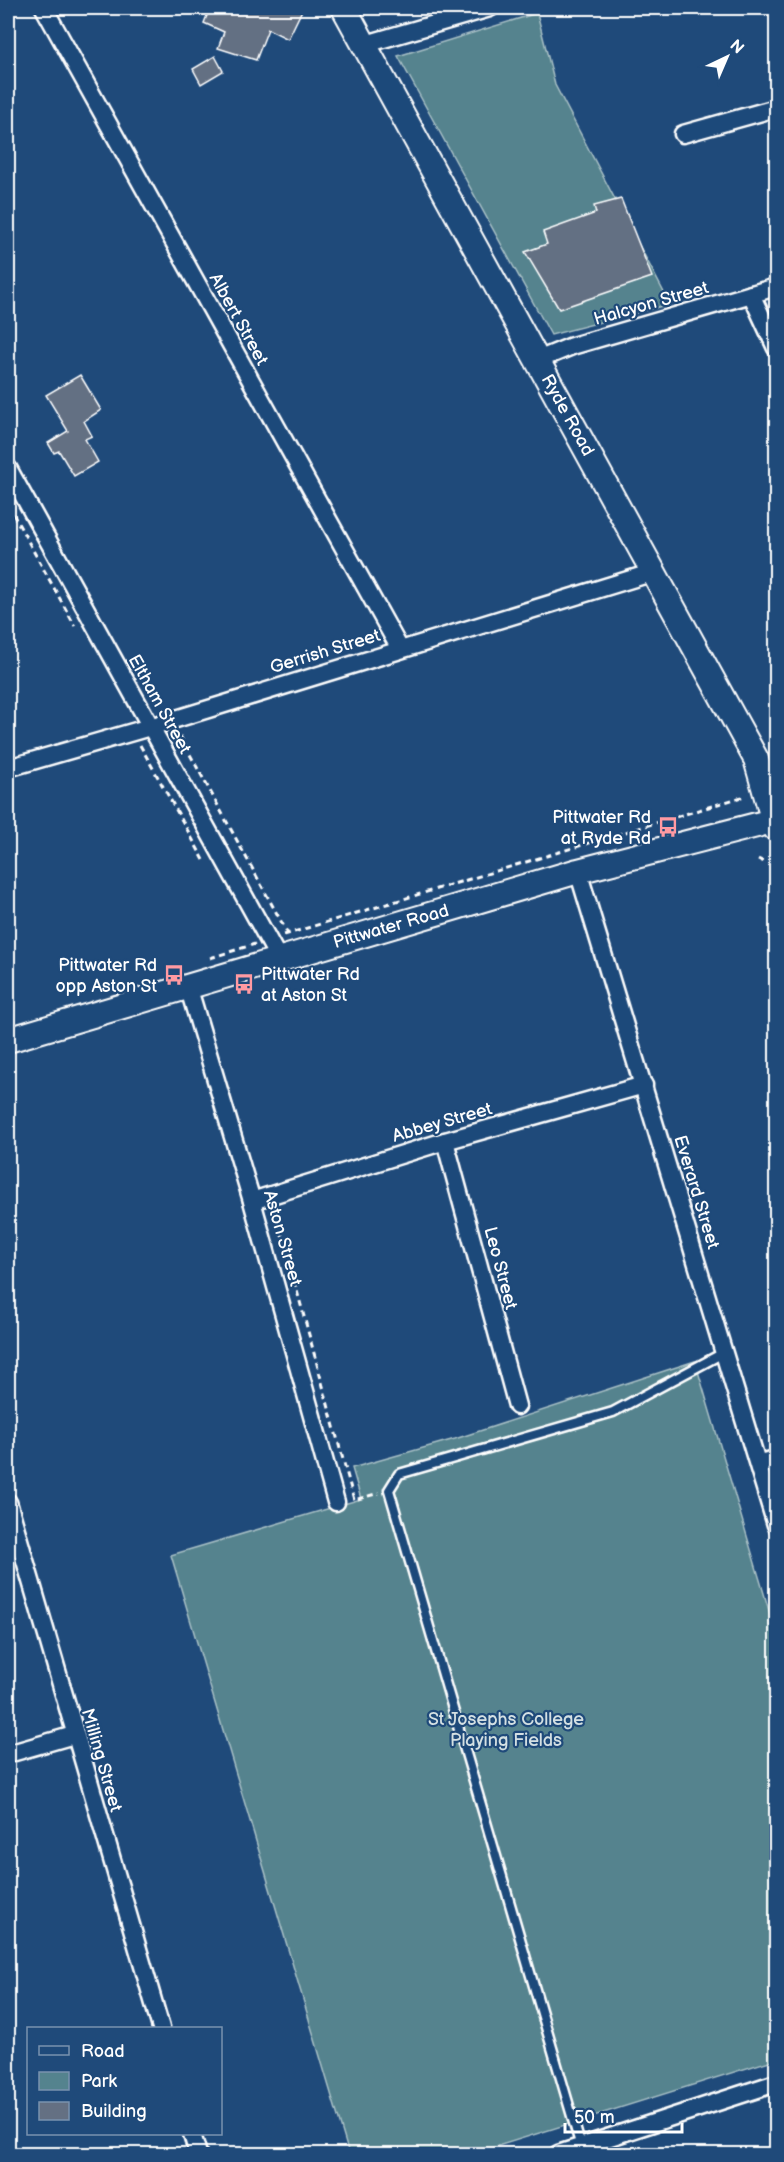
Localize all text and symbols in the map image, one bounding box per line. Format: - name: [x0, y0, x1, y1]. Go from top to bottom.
- north arrow: [697, 27, 757, 87]
- text: N: [725, 36, 747, 58]
- street label: Albert Street: [205, 270, 273, 369]
- street label: Halcyon Street: [591, 277, 712, 330]
- street label: Ryde Road: [537, 371, 599, 460]
- street label: Gerrish Street: [267, 625, 383, 678]
- street label: Eltham Street: [124, 651, 196, 758]
- place label: Pittwater Rd at Ryde Rd: [552, 807, 651, 849]
- bus stop icon: Pittwater Rd at Ryde Rd: [656, 815, 680, 839]
- street label: Pittwater Road: [331, 900, 451, 953]
- place label: Pittwater Rd opp Aston St: [56, 955, 157, 997]
- bus stop icon: Pittwater Rd opp Aston St: [162, 963, 186, 987]
- place label: Pittwater Rd at Aston St: [261, 964, 360, 1006]
- bus stop icon: Pittwater Rd at Aston St: [232, 972, 256, 996]
- street label: Abbey Street: [390, 1098, 495, 1147]
- street label: Everard Street: [669, 1133, 724, 1252]
- street label: Aston Street: [259, 1188, 306, 1289]
- street label: Leo Street: [479, 1225, 522, 1312]
- street label: Milling Street: [77, 1706, 126, 1815]
- park label: St Josephs College Playing Fields: [428, 1709, 584, 1751]
- legend: [27, 2027, 222, 2135]
- text: Road: [81, 2041, 125, 2062]
- text: Park: [81, 2071, 117, 2092]
- scale bar: [565, 2096, 682, 2134]
- text: Building: [81, 2101, 147, 2122]
- text: 50 m: [574, 2107, 615, 2128]

